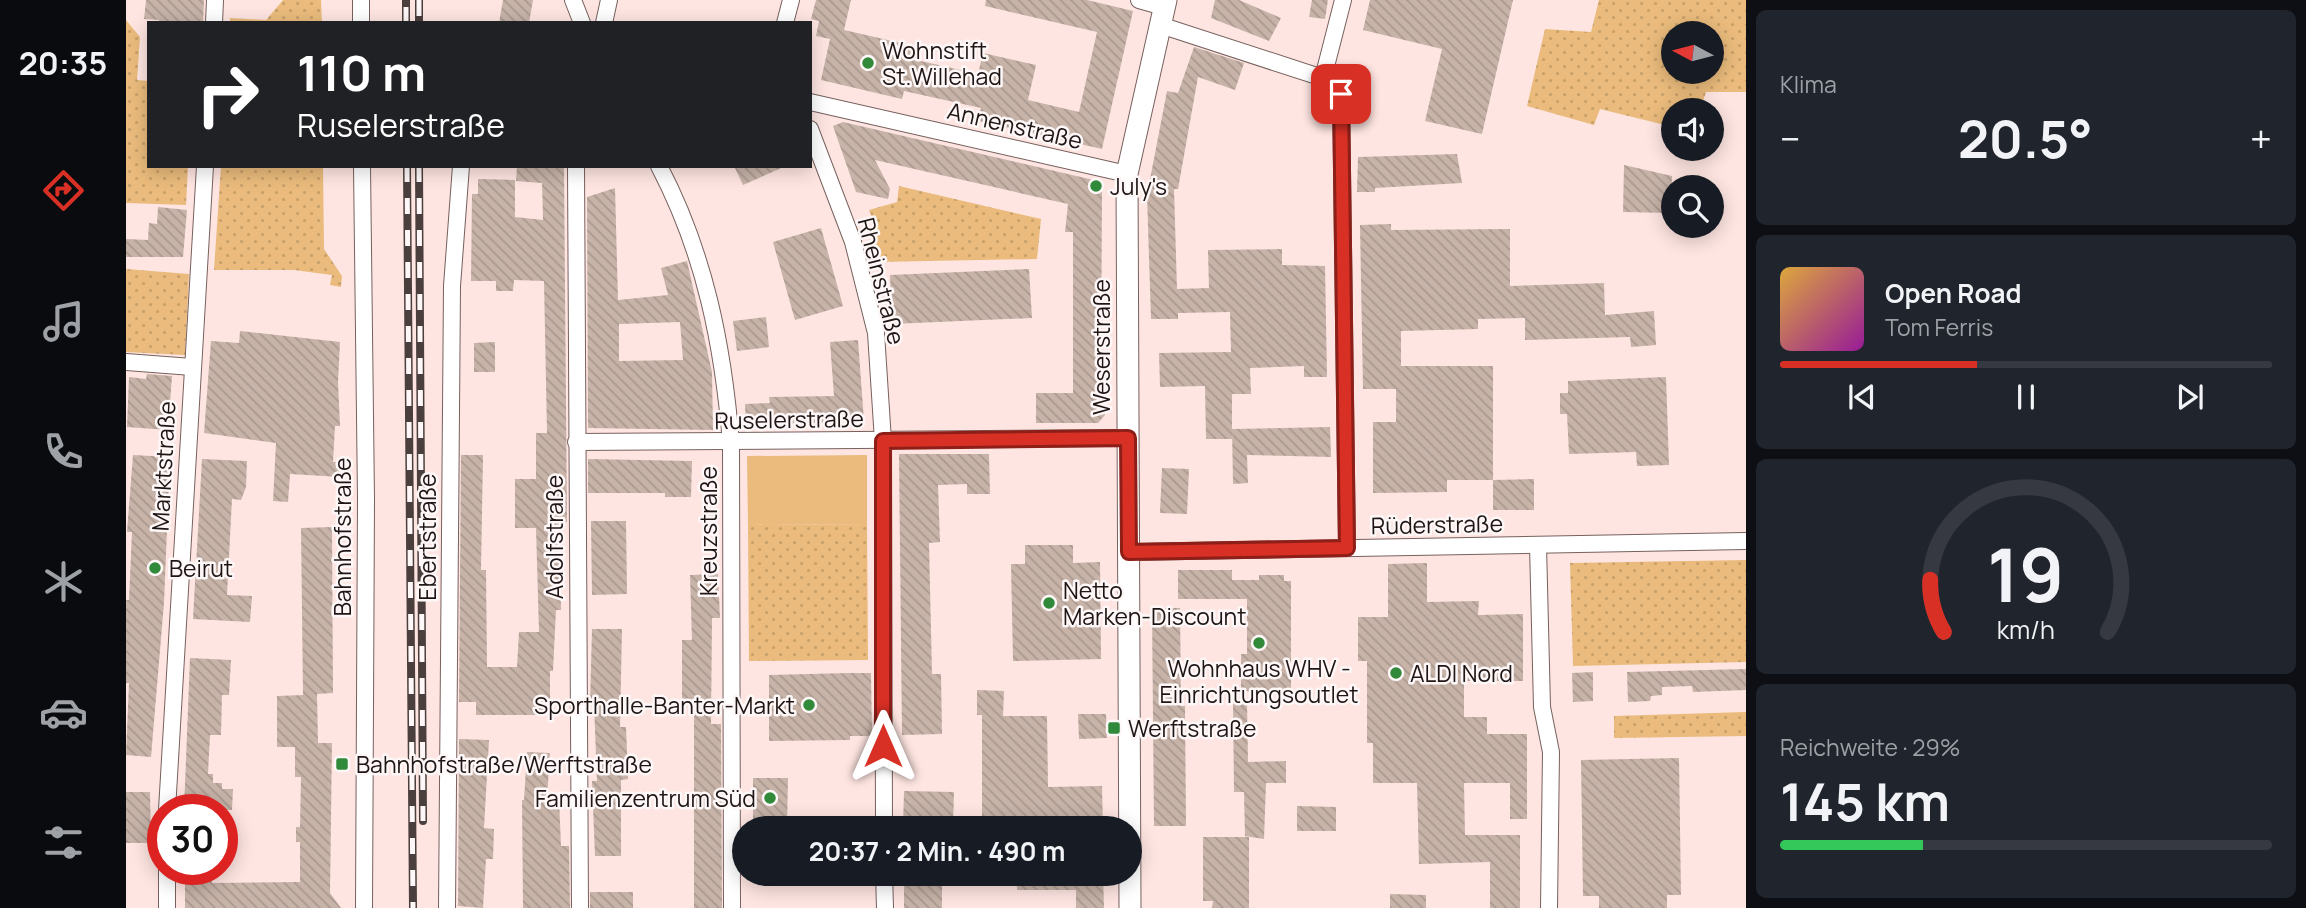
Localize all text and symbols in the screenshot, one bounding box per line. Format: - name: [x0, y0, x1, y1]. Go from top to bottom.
- north arrow: [1661, 21, 1724, 84]
- map controls: [1661, 21, 1724, 238]
- place label: Wohnstift St.Willehad: [882, 34, 1002, 92]
- text: 110 m: [297, 39, 426, 106]
- text: 20:35: [19, 41, 107, 85]
- icon: right: [182, 49, 273, 140]
- marker: Wohnstift St.Willehad: [860, 55, 876, 71]
- pin: [1311, 64, 1371, 124]
- text: Klima: [1780, 68, 1837, 100]
- icon: arrive: [1322, 75, 1360, 113]
- street label: Annenstraße: [944, 94, 1086, 156]
- button: sound: [1661, 98, 1724, 161]
- text: Ruselerstraße: [297, 103, 505, 147]
- text: 20.5°: [1958, 103, 2093, 174]
- text: −: [1780, 112, 1801, 164]
- text: +: [2250, 112, 2272, 164]
- icon: directions: [39, 166, 88, 215]
- place label: July's: [1110, 170, 1167, 202]
- button: search: [1661, 175, 1724, 238]
- marker: July's: [1088, 178, 1104, 194]
- street label: Rheinstraße: [851, 214, 913, 348]
- text: Open Road: [1885, 275, 2021, 311]
- street label: Weserstraße: [1085, 279, 1117, 415]
- icon: music: [39, 297, 88, 346]
- text: Tom Ferris: [1885, 311, 1993, 343]
- icon: previous: [1843, 378, 1881, 416]
- icon: pause: [2007, 378, 2045, 416]
- icon: next: [2171, 378, 2209, 416]
- street label: Marktstraße: [144, 400, 182, 532]
- street label: Ruselerstraße: [714, 402, 864, 436]
- icon: phone: [39, 427, 88, 476]
- street label: Bahnhofstraße: [326, 458, 358, 616]
- street label: Kreuzstraße: [692, 466, 724, 596]
- street label: Ebertstraße: [411, 474, 443, 600]
- street label: Adolfstraße: [538, 475, 570, 599]
- street label: Rüderstraße: [1371, 507, 1503, 541]
- text: 19: [1987, 525, 2065, 625]
- place label: Beirut: [169, 552, 233, 584]
- icon: climate: [39, 557, 88, 606]
- marker: Beirut: [147, 560, 163, 576]
- place label: Netto Marken-Discount: [1063, 574, 1246, 632]
- marker: Netto Marken-Discount: [1041, 595, 1057, 611]
- text: km/h: [1997, 612, 2055, 647]
- marker: Wohnhaus WHV - Einrichtungsoutlet: [1251, 635, 1267, 651]
- place label: Wohnhaus WHV - Einrichtungsoutlet: [1160, 652, 1358, 710]
- place label: ALDI Nord: [1410, 657, 1513, 689]
- marker: ALDI Nord: [1388, 665, 1404, 681]
- icon: car: [39, 688, 88, 737]
- place label: Sporthalle-Banter-Markt: [534, 689, 795, 721]
- marker: Sporthalle-Banter-Markt: [801, 697, 817, 713]
- position arrow: [846, 709, 920, 783]
- place label: Werftstraße: [1128, 712, 1256, 744]
- marker: Werftstraße: [1106, 720, 1122, 736]
- text: Reichweite · 29%: [1780, 731, 1960, 763]
- place label: Bahnhofstraße/Werftstraße: [356, 748, 652, 780]
- marker: Bahnhofstraße/Werftstraße: [334, 756, 350, 772]
- text: 145 km: [1780, 766, 1950, 837]
- place label: Familienzentrum Süd: [535, 782, 756, 814]
- marker: Familienzentrum Süd: [762, 790, 778, 806]
- speed limit sign: 30: [147, 794, 238, 885]
- icon: filters: [39, 818, 88, 867]
- text: 20:37 · 2 Min. · 490 m: [809, 833, 1065, 869]

